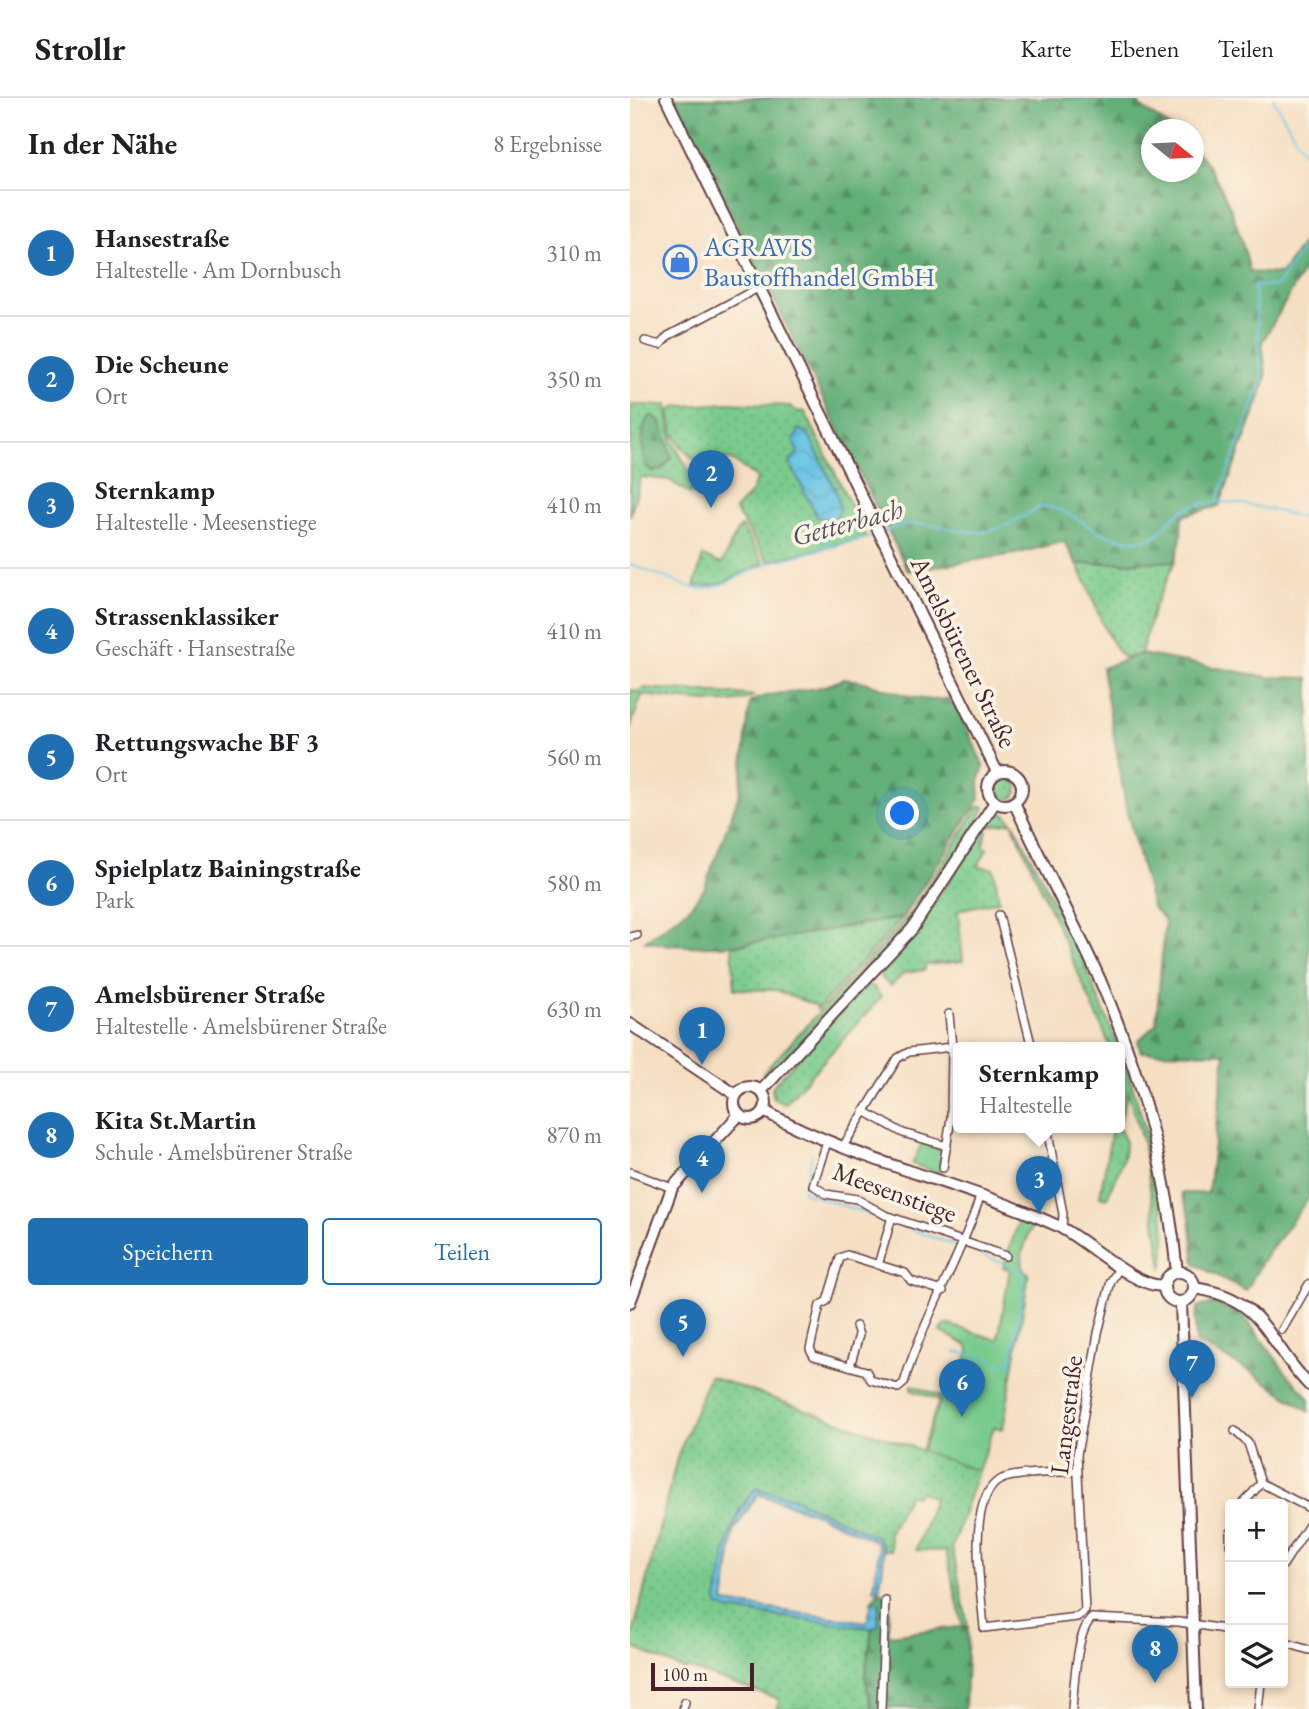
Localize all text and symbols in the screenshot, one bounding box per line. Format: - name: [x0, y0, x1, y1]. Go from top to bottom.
- text: Strollr: [35, 27, 126, 70]
- text: Karte: [1021, 33, 1071, 64]
- text: Ebenen: [1109, 33, 1179, 64]
- text: Teilen: [1217, 33, 1274, 64]
- north arrow: [1141, 119, 1204, 182]
- text: In der Nähe: [28, 124, 177, 163]
- text: 8 Ergebnisse: [493, 129, 602, 159]
- text: Hansestraße: [95, 221, 229, 255]
- place label: AGRAVIS Baustoffhandel GmbH: [703, 230, 935, 294]
- text: 1: [45, 238, 57, 268]
- text: 310 m: [546, 238, 602, 268]
- shop icon: AGRAVIS Baustoffhandel GmbH: [661, 243, 699, 281]
- text: Haltestelle · Am Dornbusch: [95, 255, 342, 285]
- text: Die Scheune: [95, 347, 229, 381]
- text: 2: [45, 364, 57, 394]
- text: 350 m: [546, 364, 602, 394]
- text: Ort: [95, 381, 127, 411]
- pin: 2: [688, 450, 734, 508]
- text: Sternkamp: [95, 473, 215, 507]
- text: 3: [45, 490, 57, 520]
- text: 410 m: [546, 490, 602, 520]
- water label: Getterbach: [788, 490, 907, 554]
- text: Haltestelle · Meesenstiege: [95, 507, 317, 537]
- street label: Amelsbürener Straße: [902, 550, 1025, 753]
- text: Strassenklassiker: [95, 599, 279, 633]
- text: 4: [45, 616, 57, 646]
- text: 410 m: [546, 616, 602, 646]
- text: Geschäft · Hansestraße: [95, 633, 295, 663]
- text: Rettungswache BF 3: [95, 725, 319, 759]
- text: 5: [45, 742, 57, 772]
- text: 560 m: [546, 742, 602, 772]
- text: Ort: [95, 759, 127, 789]
- your location: [885, 796, 919, 830]
- text: Spielplatz Bainingstraße: [95, 851, 361, 885]
- text: 6: [45, 868, 57, 898]
- text: 580 m: [546, 868, 602, 898]
- text: Park: [95, 885, 134, 915]
- text: Amelsbürener Straße: [95, 977, 325, 1011]
- text: 7: [45, 994, 57, 1024]
- text: 630 m: [546, 994, 602, 1024]
- pin: 1: [679, 1007, 725, 1065]
- text: Haltestelle · Amelsbürener Straße: [95, 1011, 387, 1041]
- popup: [953, 1042, 1125, 1133]
- text: Sternkamp: [979, 1056, 1099, 1090]
- text: Haltestelle: [979, 1090, 1072, 1120]
- text: Kita St.Martin: [95, 1103, 256, 1137]
- text: 8: [45, 1120, 57, 1150]
- text: 870 m: [546, 1120, 602, 1150]
- pin: 4: [679, 1135, 725, 1193]
- text: Schule · Amelsbürener Straße: [95, 1137, 352, 1167]
- street label: Meesenstiege: [828, 1154, 962, 1230]
- pin: 3: [1016, 1156, 1062, 1214]
- button: Speichern: [28, 1218, 308, 1285]
- button: Teilen: [322, 1218, 602, 1285]
- pin: 5: [660, 1299, 706, 1357]
- pin: 7: [1169, 1340, 1215, 1398]
- street label: Langestraße: [1042, 1354, 1090, 1476]
- pin: 6: [939, 1359, 985, 1417]
- map controls: [1225, 1499, 1288, 1688]
- button: +: [1225, 1499, 1288, 1562]
- button: −: [1225, 1562, 1288, 1625]
- pin: 8: [1132, 1625, 1178, 1683]
- button: layers: [1225, 1625, 1288, 1688]
- scale bar: [651, 1660, 754, 1692]
- text: 100 m: [662, 1662, 708, 1687]

